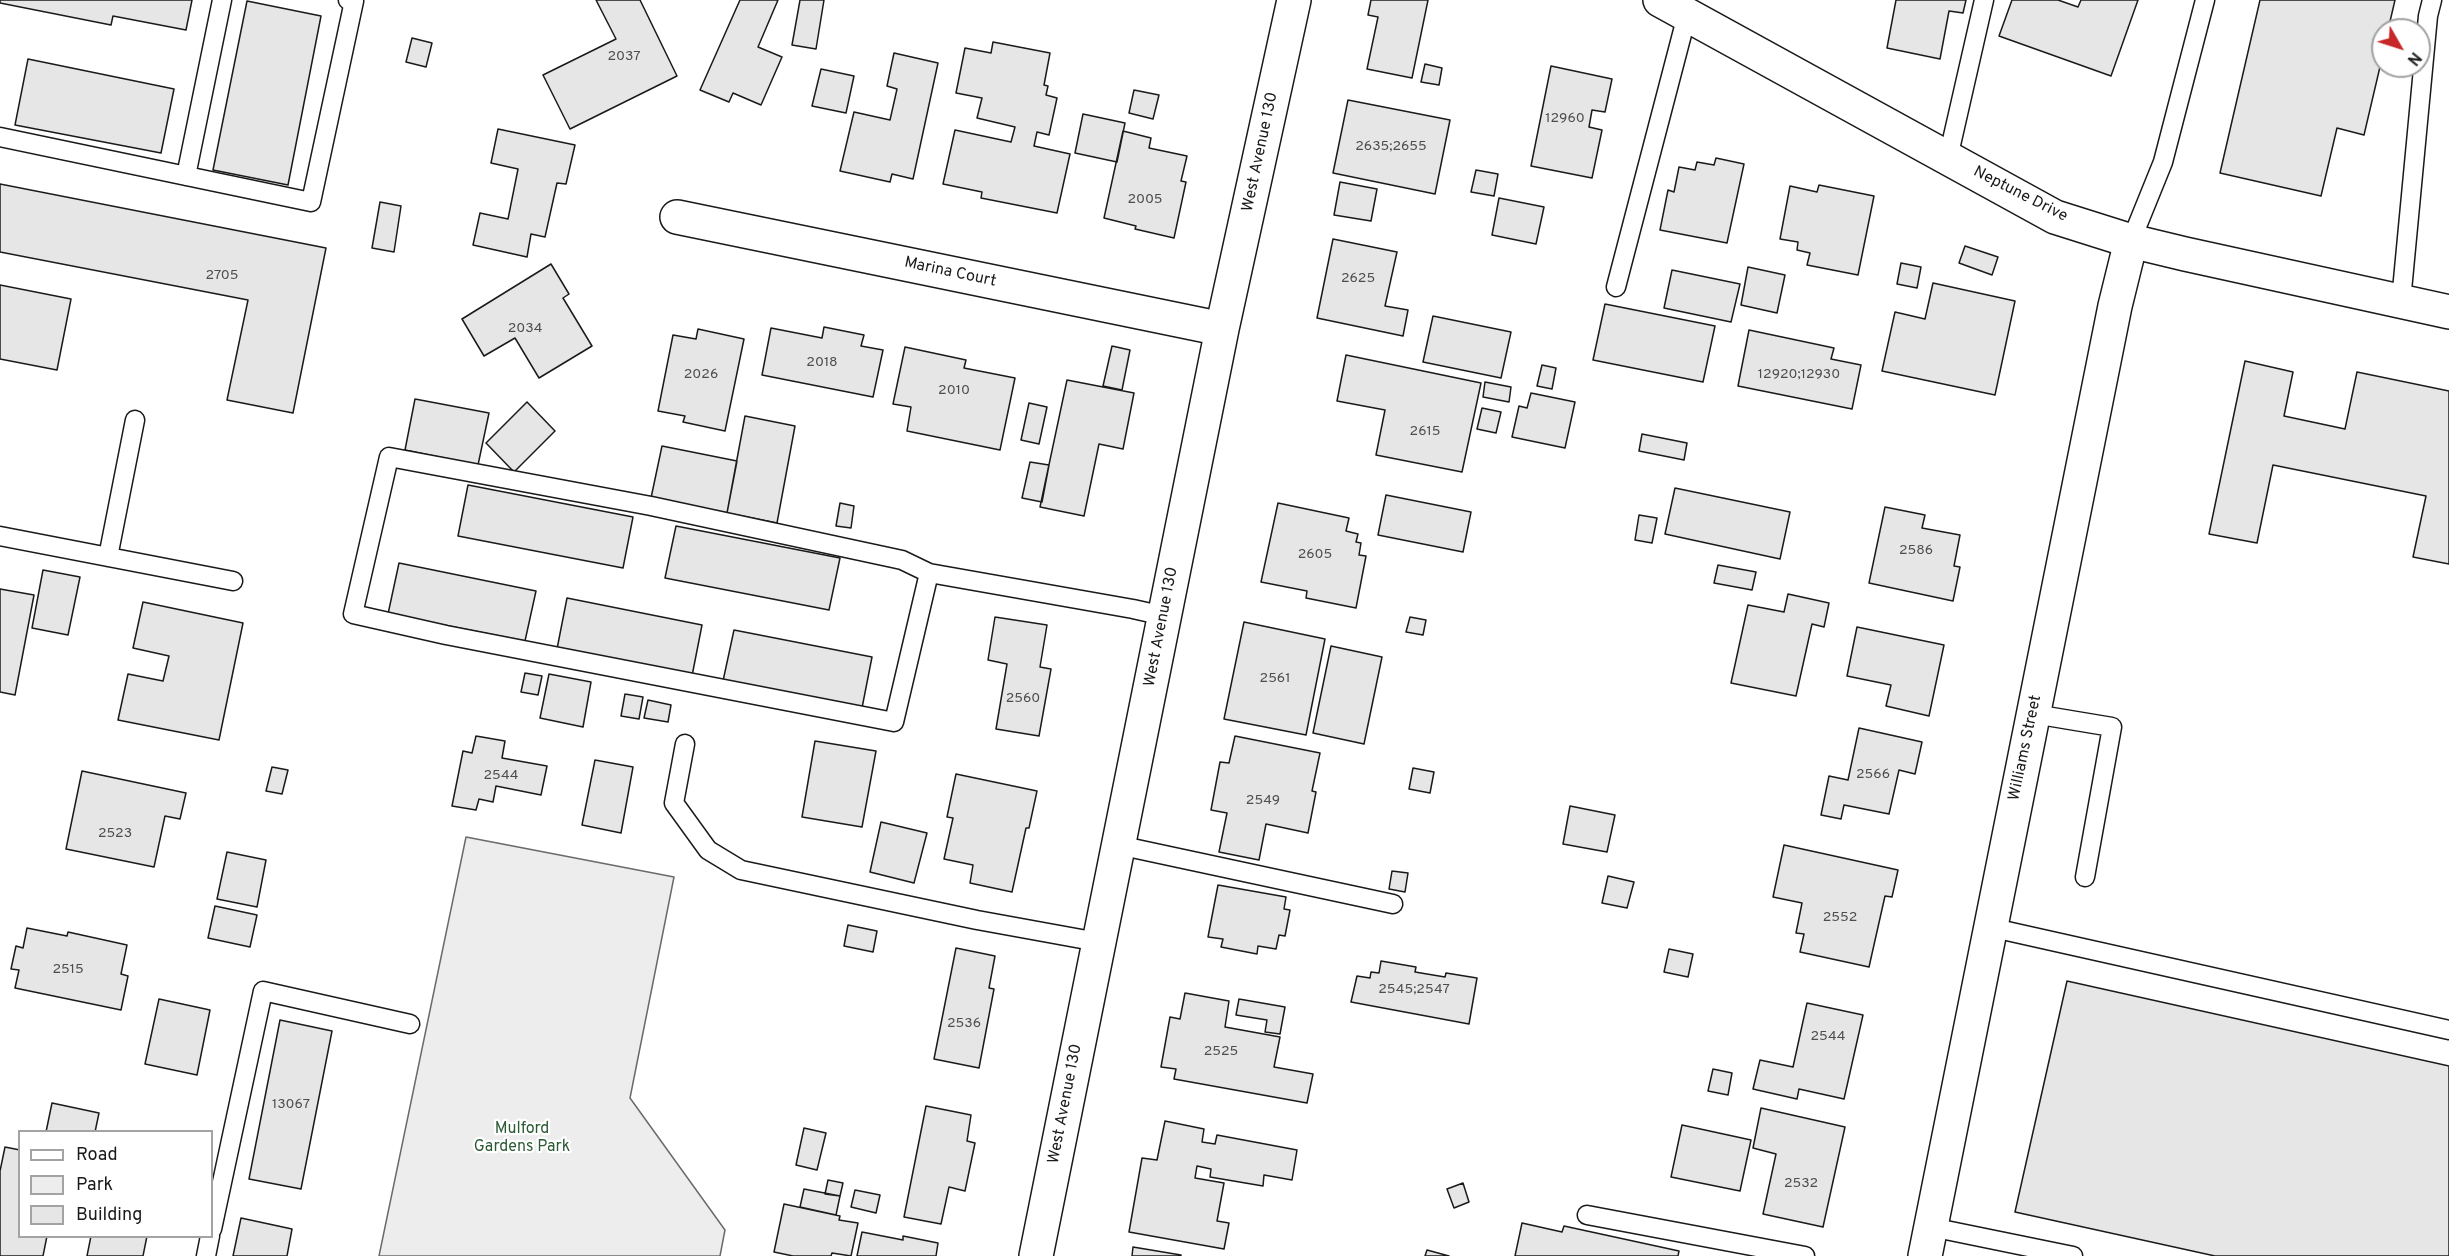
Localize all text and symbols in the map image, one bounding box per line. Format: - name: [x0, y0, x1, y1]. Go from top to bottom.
- north arrow: [2371, 18, 2431, 78]
- text: N: [2402, 47, 2425, 69]
- house number: 2037: [607, 49, 641, 65]
- street label: West Avenue 130: [1239, 90, 1283, 214]
- house number: 12960: [1545, 111, 1585, 127]
- house number: 2635;2655: [1355, 139, 1427, 155]
- street label: Neptune Drive: [1970, 163, 2070, 227]
- house number: 2005: [1127, 192, 1163, 208]
- street label: Marina Court: [902, 254, 998, 292]
- house number: 2705: [206, 268, 238, 284]
- house number: 2625: [1341, 271, 1375, 287]
- house number: 2034: [508, 321, 542, 337]
- house number: 2018: [806, 355, 838, 371]
- house number: 2026: [684, 367, 718, 383]
- house number: 12920;12930: [1758, 367, 1840, 383]
- house number: 2010: [938, 383, 970, 399]
- house number: 2615: [1410, 424, 1440, 440]
- house number: 2586: [1899, 543, 1933, 559]
- house number: 2605: [1298, 547, 1332, 563]
- street label: West Avenue 130: [1141, 565, 1183, 689]
- house number: 2561: [1260, 671, 1290, 687]
- house number: 2560: [1006, 691, 1040, 707]
- street label: Williams Street: [2005, 693, 2047, 803]
- house number: 2566: [1856, 767, 1890, 783]
- house number: 2544: [484, 768, 518, 784]
- house number: 2549: [1246, 793, 1280, 809]
- house number: 2523: [98, 826, 132, 842]
- house number: 2552: [1823, 910, 1857, 926]
- house number: 2515: [52, 962, 84, 978]
- house number: 2545;2547: [1378, 982, 1450, 998]
- house number: 2536: [947, 1016, 981, 1032]
- house number: 2544: [1811, 1029, 1845, 1045]
- street label: West Avenue 130: [1045, 1042, 1087, 1166]
- house number: 2525: [1204, 1044, 1238, 1060]
- house number: 13067: [272, 1097, 310, 1113]
- park label: Mulford Gardens Park: [474, 1120, 570, 1158]
- legend: [18, 1130, 213, 1238]
- text: Road: [76, 1144, 118, 1167]
- text: Park: [76, 1174, 113, 1197]
- house number: 2532: [1784, 1176, 1818, 1192]
- text: Building: [76, 1204, 142, 1227]

